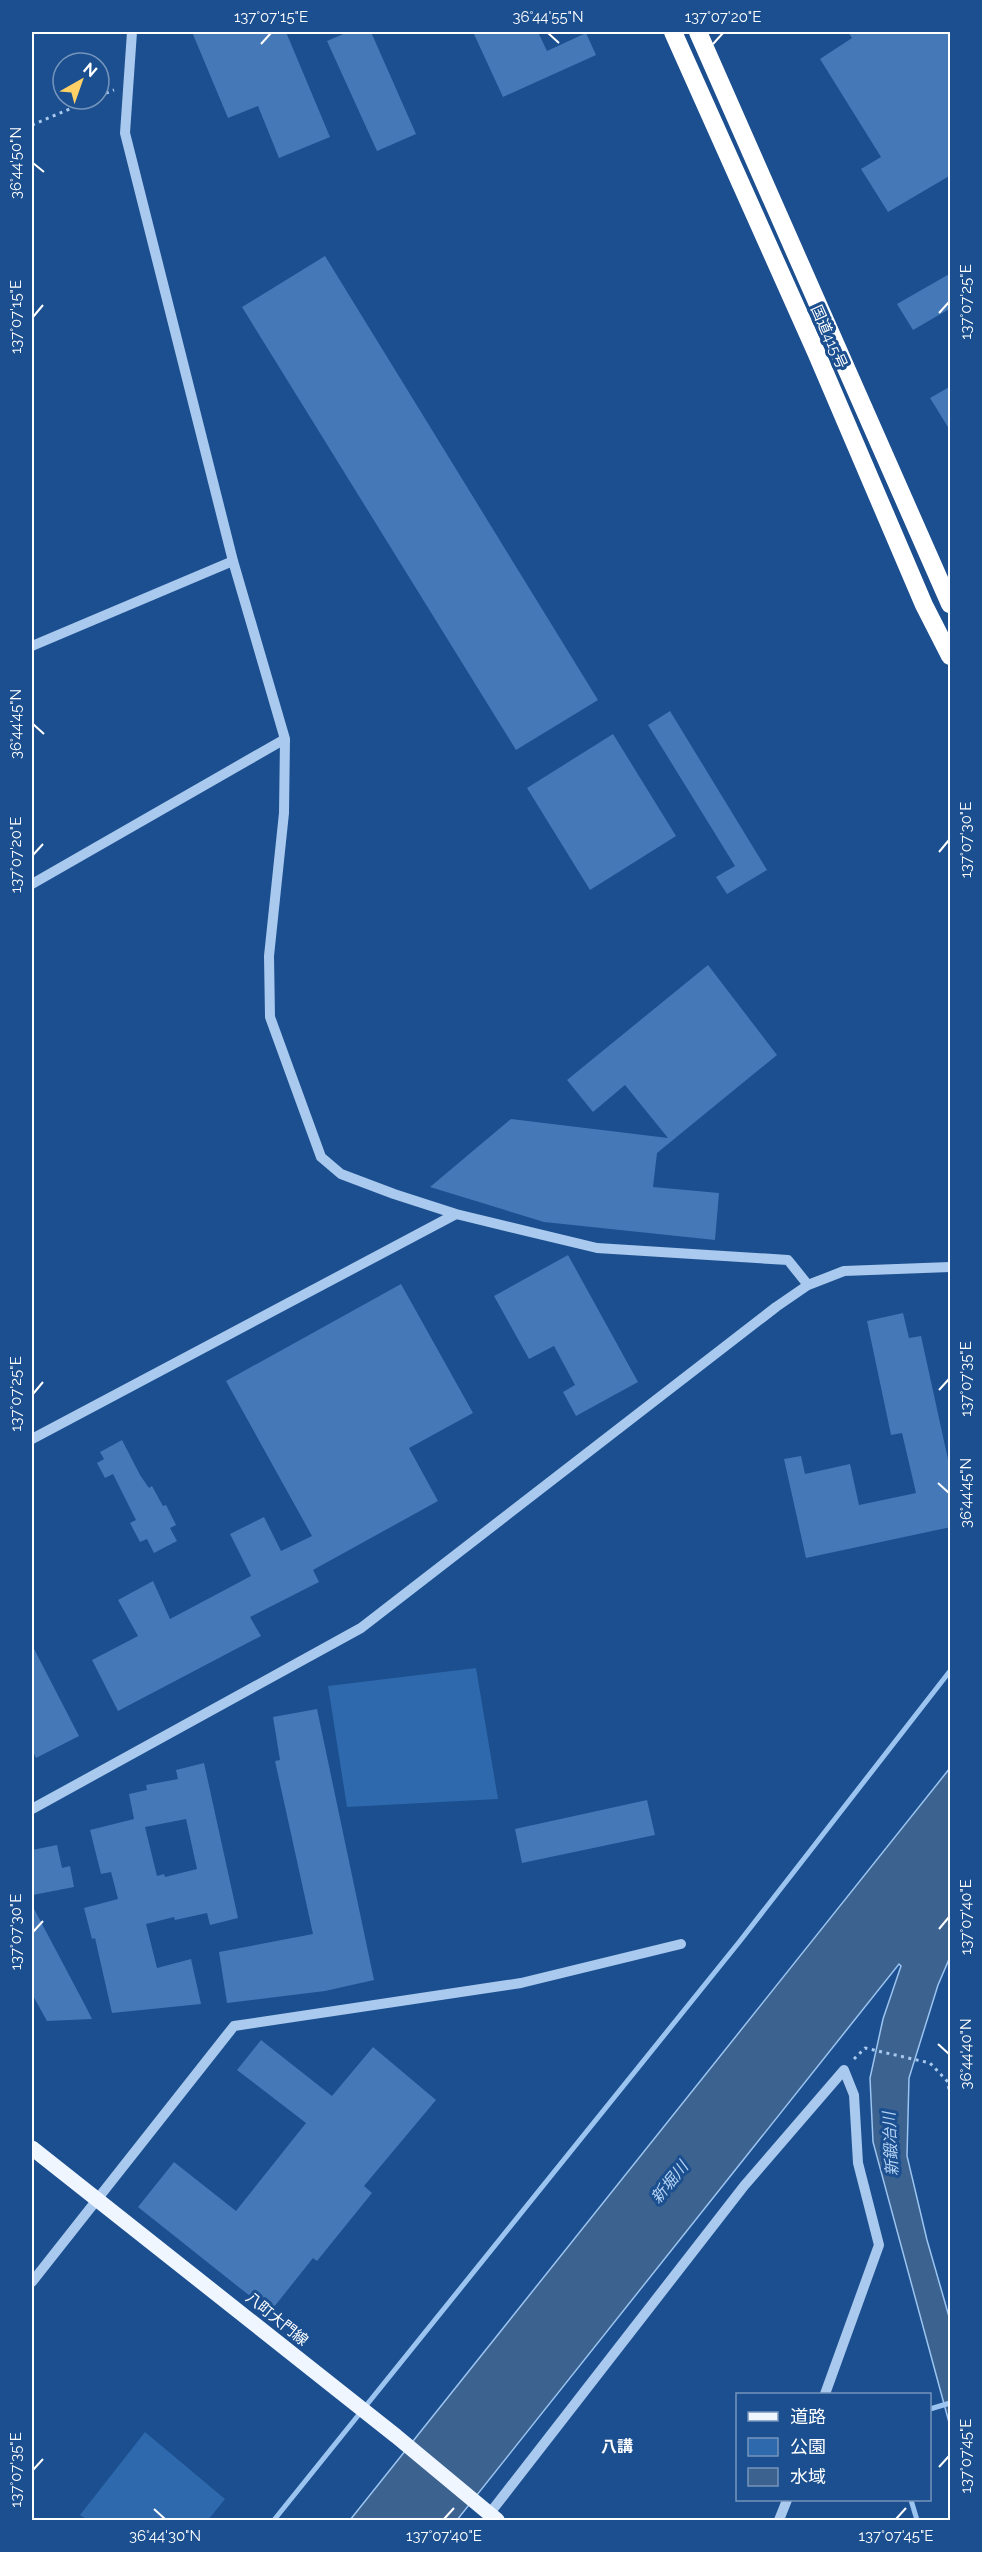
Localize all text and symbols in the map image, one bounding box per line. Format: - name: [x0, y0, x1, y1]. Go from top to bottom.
- text: 137°07'15"E: [234, 8, 308, 26]
- text: 36°44'55"N: [512, 8, 584, 26]
- text: 137°07'20"E: [685, 8, 761, 26]
- north arrow: [51, 51, 111, 111]
- text: N: [80, 59, 101, 81]
- text: 36°44'50"N: [7, 127, 25, 199]
- text: 137°07'25"E: [957, 264, 975, 340]
- text: 137°07'15"E: [7, 280, 25, 354]
- street label: 国道415号: [807, 302, 851, 372]
- text: 36°44'45"N: [7, 689, 25, 759]
- text: 137°07'30"E: [957, 802, 975, 878]
- text: 137°07'20"E: [7, 817, 25, 893]
- text: 137°07'35"E: [957, 1341, 975, 1417]
- text: 137°07'25"E: [7, 1356, 25, 1432]
- text: 36°44'45"N: [957, 1458, 975, 1528]
- text: 137°07'40"E: [957, 1879, 975, 1955]
- text: 137°07'30"E: [7, 1894, 25, 1970]
- text: 36°44'40"N: [957, 2018, 975, 2090]
- water label: 新鍛冶川: [879, 2110, 902, 2176]
- water label: 新堀川: [647, 2156, 693, 2207]
- street label: 八町大門線: [242, 2288, 312, 2350]
- legend: [736, 2393, 931, 2501]
- text: 道路: [790, 2406, 826, 2427]
- text: 137°07'45"E: [957, 2419, 975, 2493]
- text: 137°07'35"E: [7, 2432, 25, 2508]
- text: 公園: [790, 2436, 826, 2457]
- district label: 八講: [601, 2437, 633, 2456]
- text: 水域: [790, 2466, 826, 2487]
- text: 36°44'30"N: [129, 2527, 201, 2545]
- text: 137°07'40"E: [406, 2527, 482, 2545]
- text: 137°07'45"E: [859, 2527, 933, 2545]

